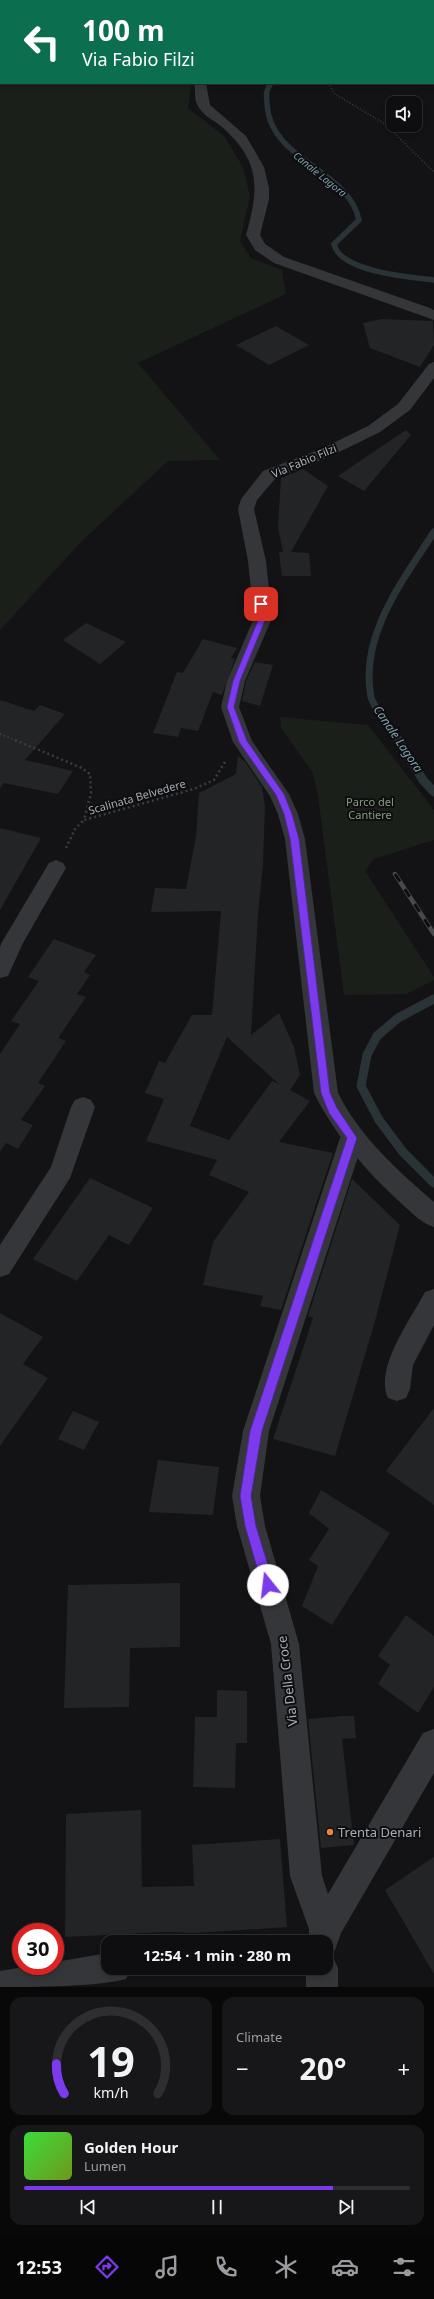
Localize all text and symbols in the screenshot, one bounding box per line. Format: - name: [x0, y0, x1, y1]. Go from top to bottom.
- text: 100 m: [82, 11, 165, 49]
- icon: left: [16, 16, 68, 68]
- text: Via Fabio Filzi: [82, 47, 195, 71]
- map controls: [386, 96, 422, 132]
- button: sound: [386, 96, 422, 132]
- water label: Canale Lagora: [291, 148, 350, 200]
- street label: Via Fabio Filzi: [269, 440, 338, 481]
- pin: [244, 587, 278, 621]
- icon: arrive: [250, 593, 272, 615]
- water label: Canale Lagora: [370, 702, 427, 776]
- street label: Scalinata Belvedere: [86, 775, 187, 818]
- park label: Parco del Cantiere: [346, 794, 394, 822]
- position arrow: [247, 1564, 289, 1606]
- street label: Via Della Croce: [273, 1635, 301, 1727]
- place label: Trenta Denari: [338, 1823, 421, 1841]
- marker: Trenta Denari: [325, 1827, 335, 1837]
- speed limit sign: 30: [12, 1923, 64, 1975]
- text: 12:54 · 1 min · 280 m: [143, 1945, 291, 1965]
- text: Climate: [236, 2028, 282, 2046]
- text: 19: [87, 2033, 135, 2089]
- text: 20°: [299, 2048, 347, 2089]
- text: −: [236, 2053, 249, 2083]
- text: +: [397, 2053, 410, 2083]
- text: km/h: [93, 2083, 129, 2102]
- text: Golden Hour: [84, 2137, 178, 2157]
- text: Lumen: [84, 2157, 126, 2175]
- icon: previous: [77, 2196, 99, 2218]
- icon: pause: [206, 2196, 228, 2218]
- icon: next: [335, 2196, 357, 2218]
- icon: directions: [93, 2253, 121, 2281]
- icon: music: [153, 2253, 181, 2281]
- icon: phone: [212, 2253, 240, 2281]
- icon: climate: [272, 2253, 300, 2281]
- icon: car: [331, 2253, 359, 2281]
- icon: filters: [390, 2253, 418, 2281]
- text: 12:53: [16, 2255, 62, 2279]

